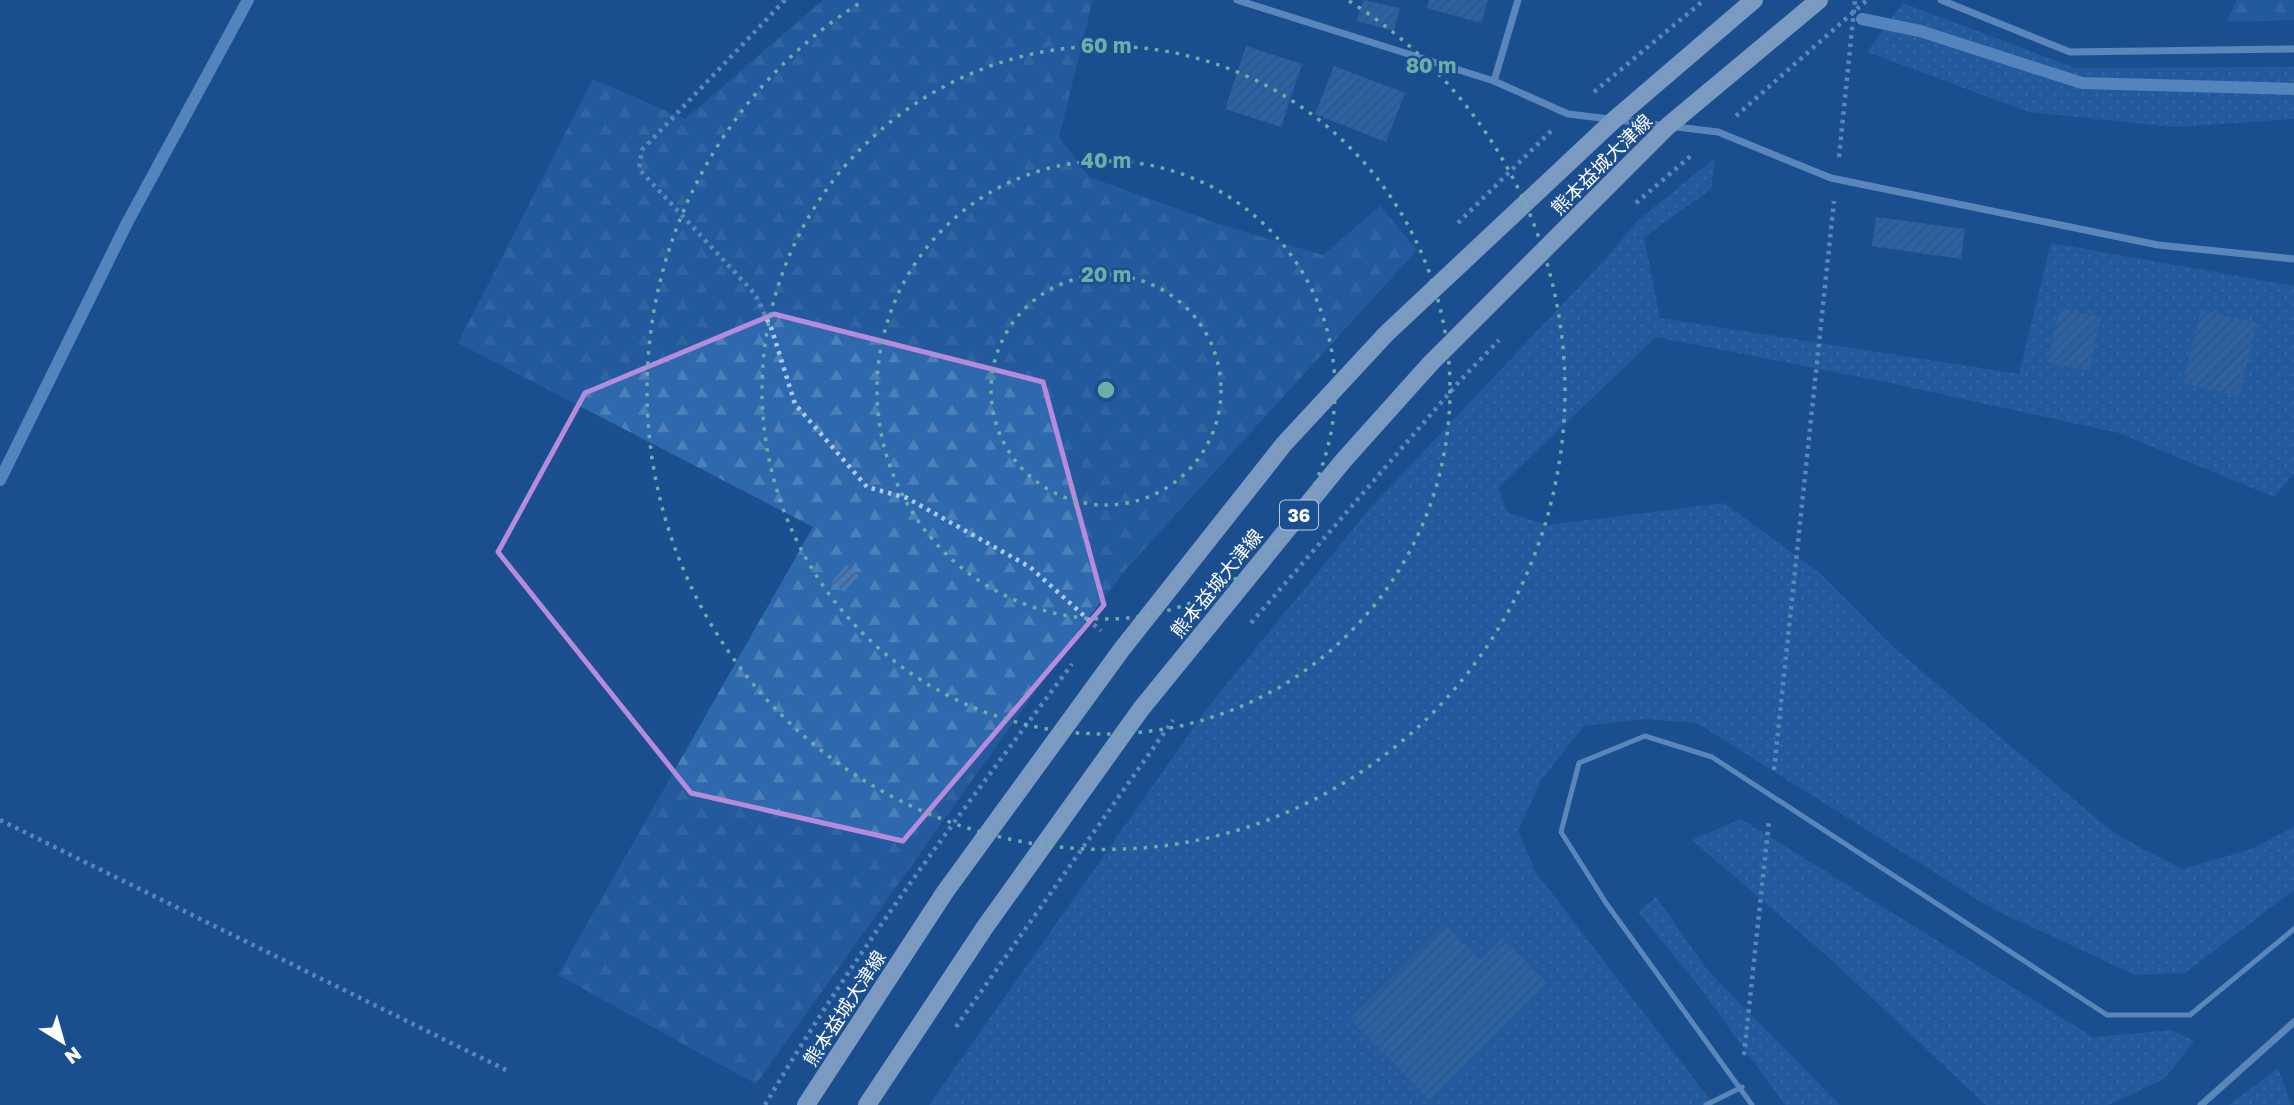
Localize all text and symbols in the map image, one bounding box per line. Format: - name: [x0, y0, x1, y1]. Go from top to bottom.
- text: 60 m: [1081, 32, 1131, 58]
- text: 80 m: [1406, 52, 1456, 78]
- street label: 熊本益城大津線: [1546, 109, 1656, 219]
- text: 40 m: [1081, 147, 1131, 173]
- text: 20 m: [1081, 261, 1131, 287]
- centre of rings: [1094, 378, 1118, 402]
- road number: 36: [1280, 500, 1318, 530]
- street label: 熊本益城大津線: [1165, 524, 1267, 642]
- street label: 熊本益城大津線: [798, 946, 890, 1070]
- north arrow: [28, 1007, 98, 1077]
- text: N: [61, 1042, 86, 1070]

